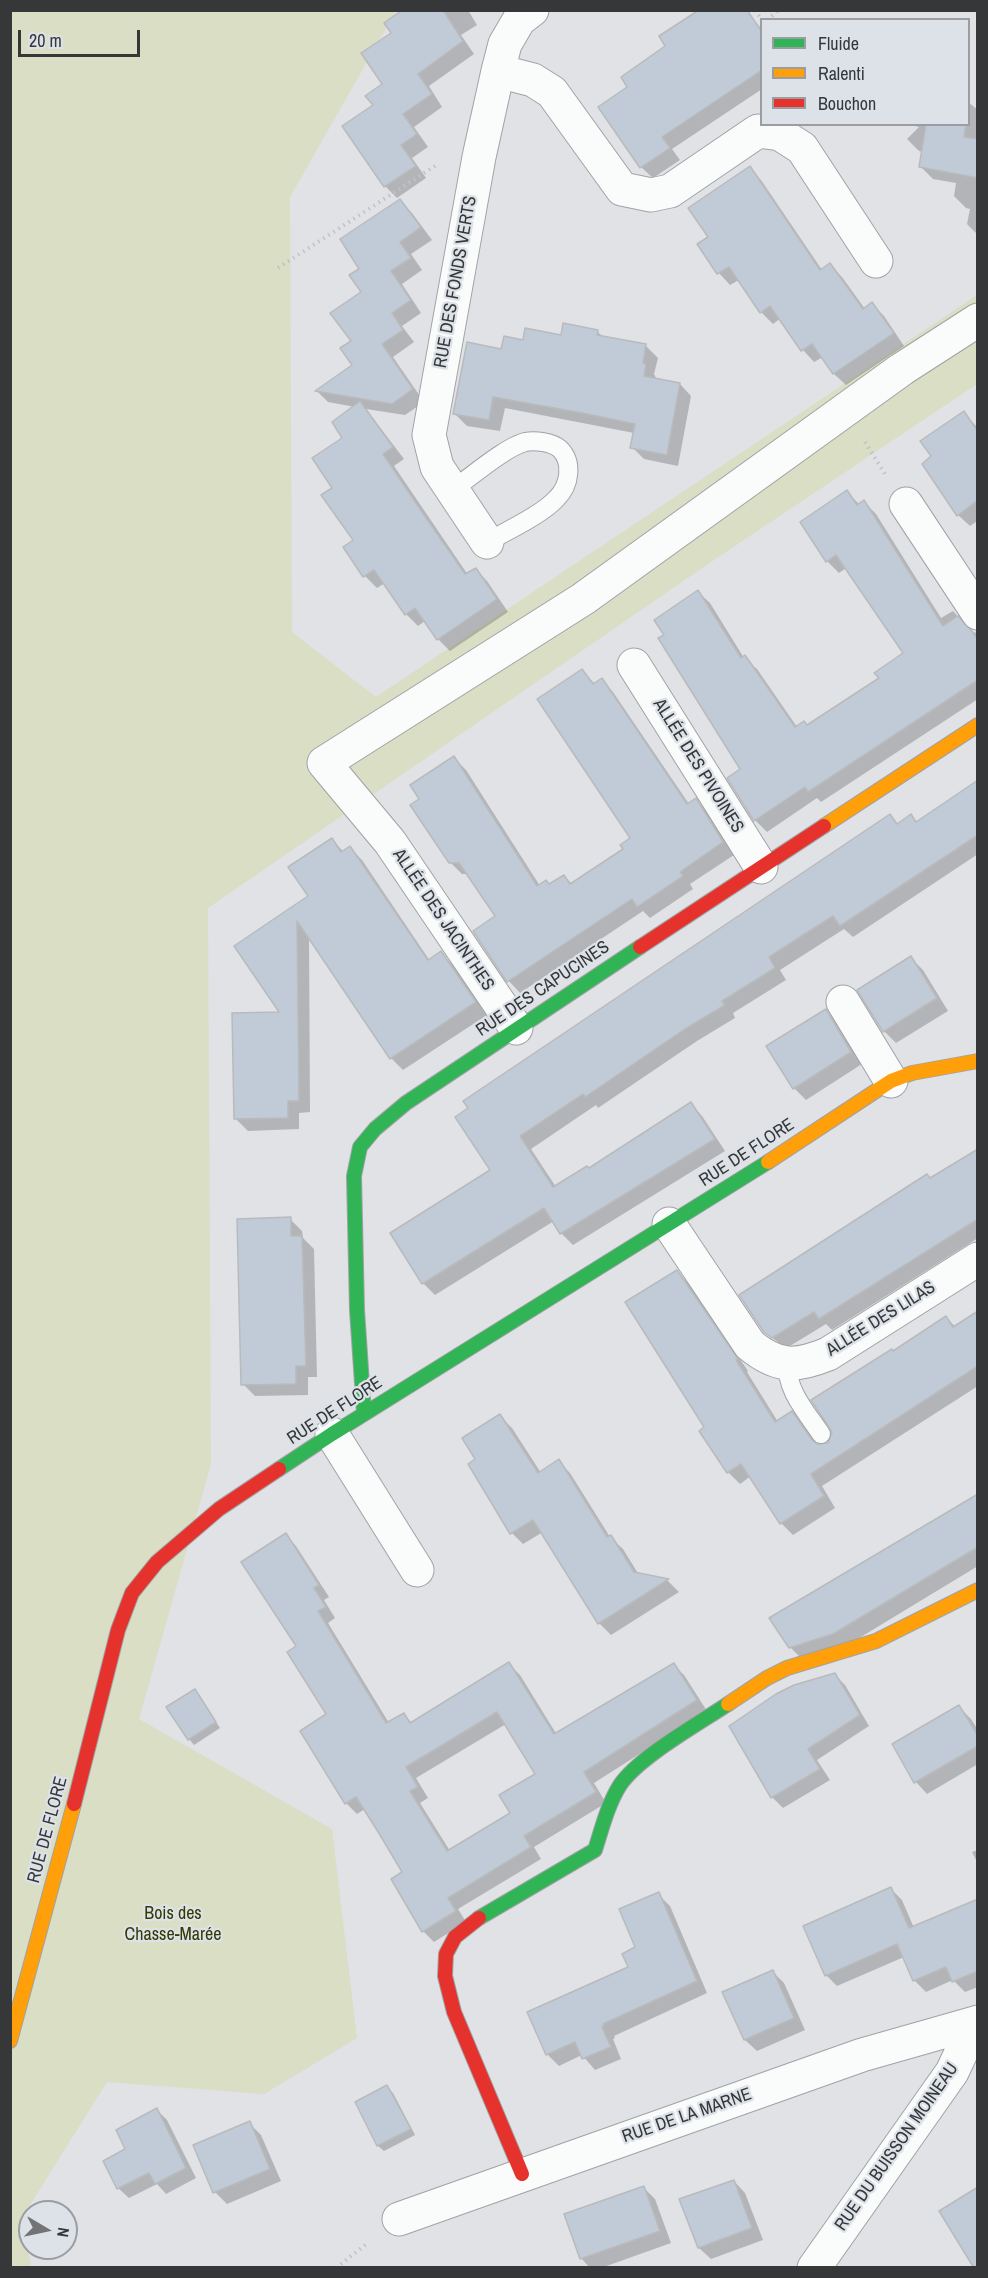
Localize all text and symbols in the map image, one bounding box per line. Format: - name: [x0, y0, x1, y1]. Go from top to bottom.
- scale bar: [21, 18, 142, 56]
- legend: [760, 18, 970, 126]
- text: 20 m: [29, 28, 62, 53]
- text: Fluide: [818, 31, 859, 56]
- text: Ralenti: [818, 61, 865, 86]
- text: Bouchon: [818, 91, 876, 116]
- street label: RUE DES FONDS VERTS: [430, 194, 482, 370]
- street label: ALLÉE DES PIVOINES: [648, 695, 748, 837]
- street label: ALLÉE DES JACINTHES: [387, 845, 499, 995]
- street label: RUE DES CAPUCINES: [472, 936, 614, 1042]
- street label: RUE DE FLORE: [695, 1114, 799, 1192]
- street label: ALLÉE DES LILAS: [822, 1277, 940, 1361]
- street label: RUE DE FLORE: [283, 1372, 387, 1450]
- street label: RUE DE FLORE: [23, 1775, 73, 1885]
- park label: Bois des Chasse-Marée: [125, 1903, 221, 1946]
- street label: RUE DU BUISSON MOINEAU: [831, 2059, 963, 2235]
- street label: RUE DE LA MARNE: [620, 2084, 754, 2148]
- north arrow: [18, 2200, 78, 2260]
- text: N: [52, 2226, 75, 2239]

